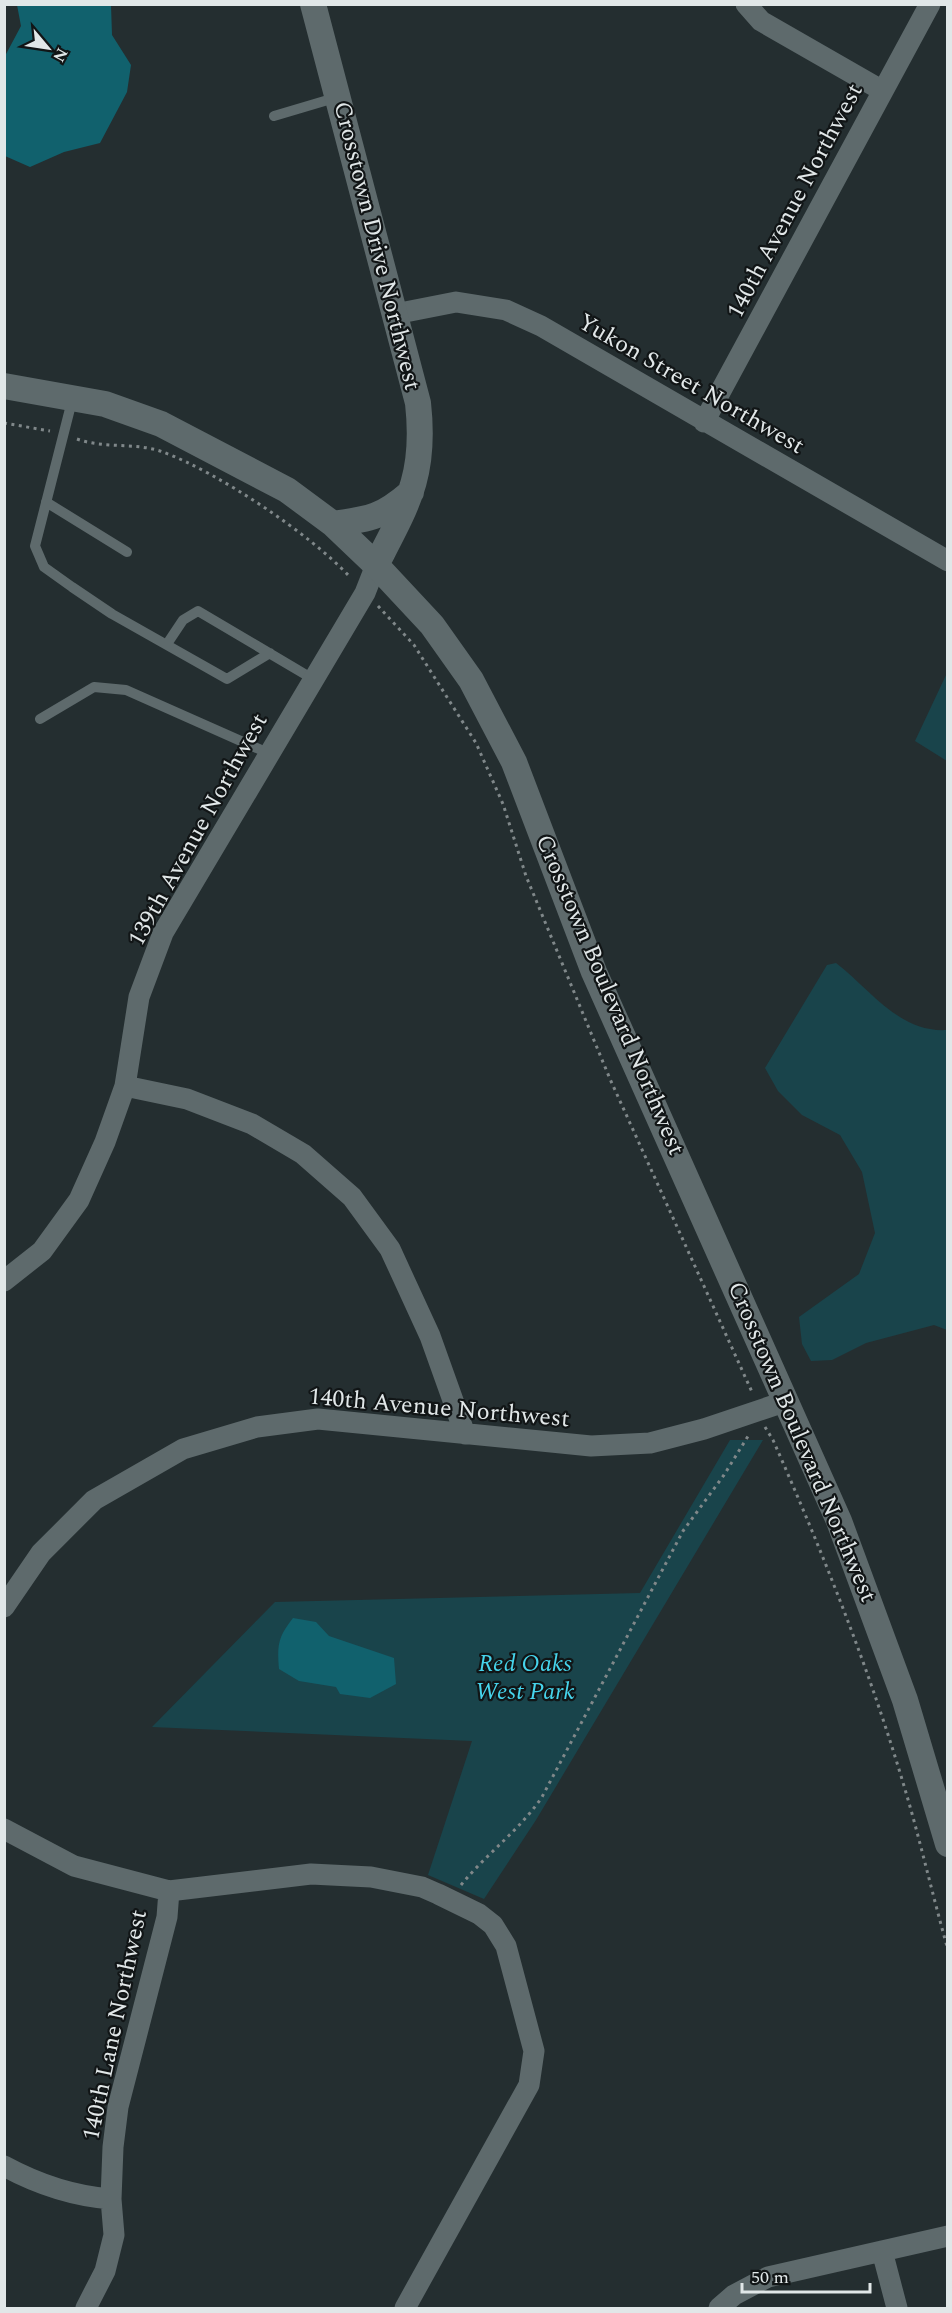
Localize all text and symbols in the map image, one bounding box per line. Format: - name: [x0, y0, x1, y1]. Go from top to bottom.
- north arrow: [18, 18, 78, 78]
- text: N: [47, 43, 74, 66]
- street label: 140th Avenue Northwest: [718, 77, 872, 325]
- street label: Crosstown Drive Northwest: [324, 98, 430, 394]
- street label: Yukon Street Northwest: [571, 304, 811, 464]
- street label: 139th Avenue Northwest: [119, 707, 277, 953]
- street label: Crosstown Boulevard Northwest: [526, 829, 694, 1161]
- street label: Crosstown Boulevard Northwest: [718, 1276, 886, 1608]
- street label: 140th Avenue Northwest: [307, 1379, 571, 1437]
- park label: Red Oaks West Park: [475, 1646, 575, 1710]
- street label: 140th Lane Northwest: [73, 1906, 157, 2144]
- scale bar: [742, 2256, 870, 2294]
- text: 50 m: [751, 2264, 789, 2291]

